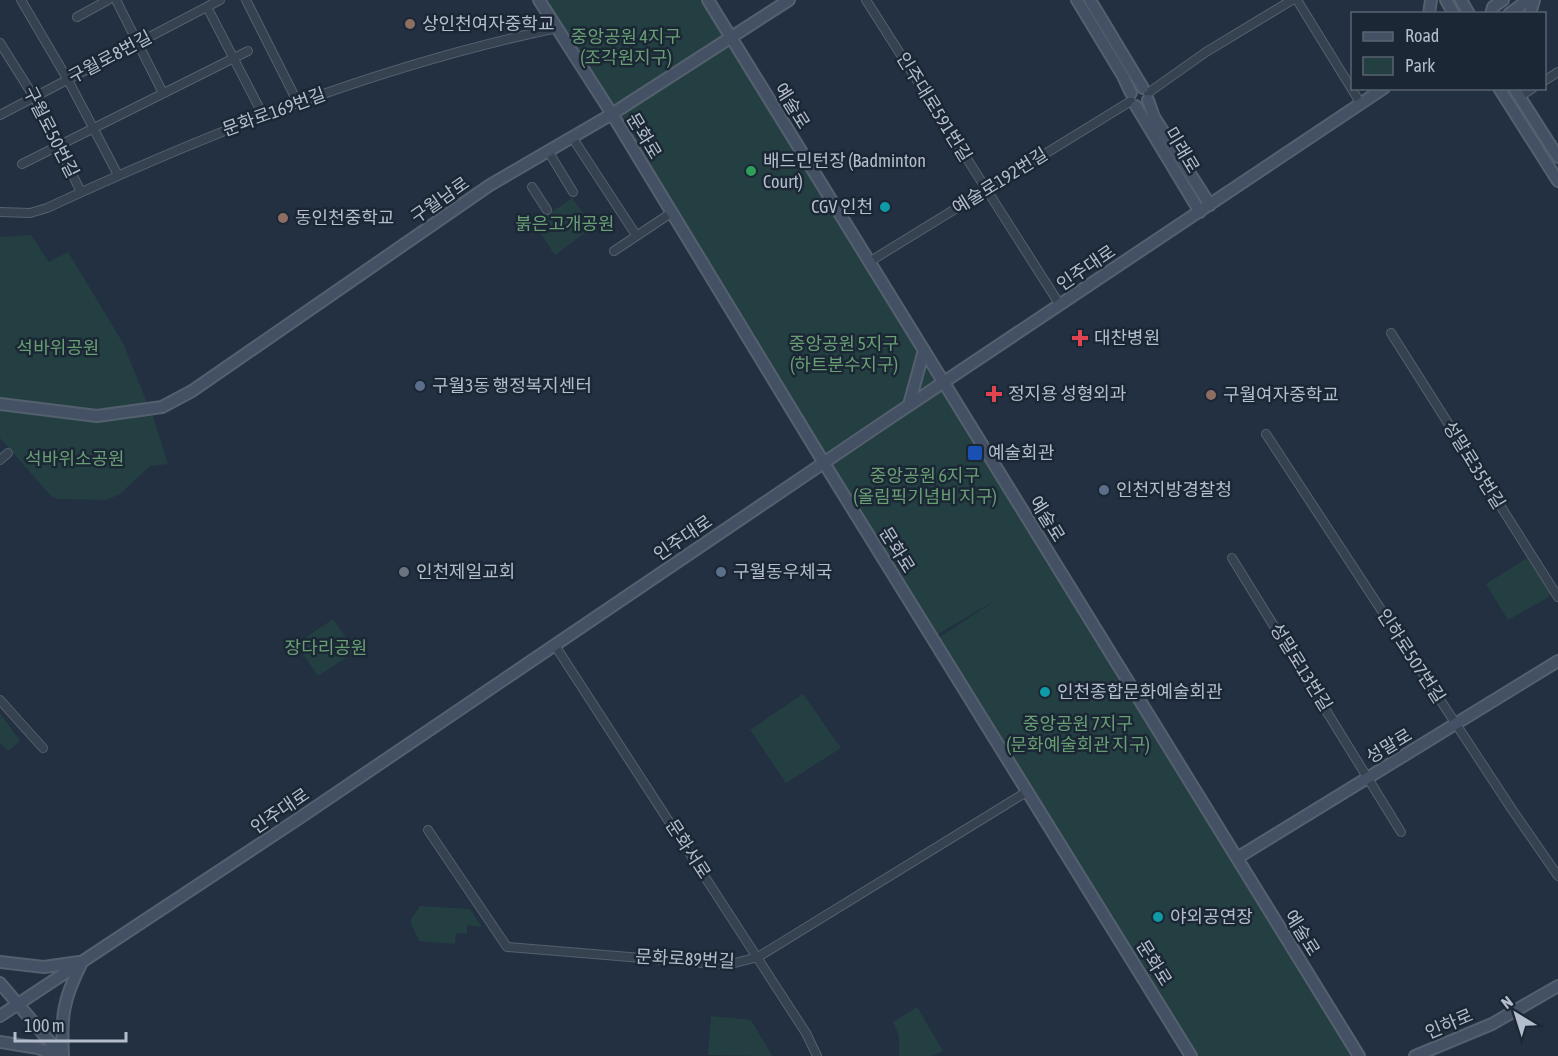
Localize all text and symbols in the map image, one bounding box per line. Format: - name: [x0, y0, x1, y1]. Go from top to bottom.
- legend: [1351, 12, 1546, 90]
- place label: 상인천여자중학교: [422, 13, 554, 34]
- marker: 상인천여자중학교: [403, 17, 417, 31]
- text: Road: [1405, 25, 1439, 46]
- street label: 구월로8번길: [65, 26, 155, 87]
- park label: 중앙공원 4지구 (조각원지구): [571, 26, 681, 68]
- street label: 인주대로591번길: [892, 48, 976, 165]
- text: Park: [1405, 55, 1435, 76]
- street label: 예술로: [770, 79, 814, 132]
- street label: 구월로50번길: [19, 83, 83, 181]
- street label: 문화로169번길: [219, 83, 328, 140]
- street label: 문화로: [623, 109, 666, 162]
- street label: 미래로: [1161, 123, 1204, 176]
- street label: 예술로192번길: [948, 143, 1051, 218]
- place label: 배드민턴장 (Badminton Court): [763, 150, 926, 192]
- marker: 배드민턴장 (Badminton Court): [744, 164, 758, 178]
- street label: 구월남로: [407, 172, 473, 227]
- place label: CGV 인천: [811, 196, 873, 217]
- marker: CGV 인천: [878, 200, 892, 214]
- place label: 동인천중학교: [295, 207, 394, 228]
- marker: 동인천중학교: [276, 211, 290, 225]
- park label: 붉은고개공원: [515, 213, 615, 234]
- street label: 인주대로: [1052, 240, 1119, 295]
- place label: 대찬병원: [1094, 327, 1160, 348]
- marker: 대찬병원: [1071, 329, 1089, 347]
- park label: 중앙공원 5지구 (하트분수지구): [789, 333, 899, 375]
- park label: 석바위공원: [17, 337, 99, 358]
- place label: 구월3동 행정복지센터: [432, 375, 592, 396]
- marker: 구월3동 행정복지센터: [413, 379, 427, 393]
- place label: 정지용 성형외과: [1008, 383, 1127, 404]
- place label: 구월여자중학교: [1223, 384, 1339, 405]
- marker: 정지용 성형외과: [985, 385, 1003, 403]
- marker: 구월여자중학교: [1204, 388, 1218, 402]
- street label: 성말로35번길: [1439, 417, 1510, 513]
- place label: 예술회관: [988, 442, 1055, 463]
- marker: 예술회관: [966, 444, 984, 462]
- park label: 석바위소공원: [25, 448, 125, 469]
- park label: 중앙공원 6지구 (올림픽기념비 지구): [853, 465, 997, 507]
- place label: 인천지방경찰청: [1116, 479, 1232, 500]
- marker: 인천지방경찰청: [1097, 483, 1111, 497]
- street label: 예술로: [1025, 492, 1069, 545]
- street label: 인주대로: [649, 510, 716, 565]
- street label: 문화로: [875, 523, 919, 576]
- place label: 인천제일교회: [416, 561, 515, 582]
- place label: 구월동우체국: [733, 561, 832, 582]
- marker: 인천제일교회: [397, 565, 411, 579]
- marker: 구월동우체국: [714, 565, 728, 579]
- street label: 인하로507번길: [1373, 605, 1450, 707]
- street label: 성말로13번길: [1266, 619, 1337, 715]
- park label: 장다리공원: [285, 637, 367, 658]
- place label: 인천종합문화예술회관: [1057, 681, 1223, 702]
- marker: 인천종합문화예술회관: [1038, 685, 1052, 699]
- park label: 중앙공원 7지구 (문화예술회관 지구): [1006, 713, 1150, 755]
- street label: 성말로: [1362, 724, 1415, 767]
- street label: 인주대로: [246, 783, 313, 838]
- street label: 문화서로: [662, 815, 715, 882]
- place label: 야외공연장: [1170, 906, 1253, 927]
- street label: 예술로: [1280, 906, 1324, 959]
- marker: 야외공연장: [1151, 910, 1165, 924]
- street label: 문화로: [1132, 936, 1176, 989]
- street label: 문화로89번길: [635, 945, 735, 972]
- north arrow: [1486, 984, 1546, 1044]
- text: N: [1497, 992, 1516, 1012]
- street label: 인하로: [1422, 1004, 1476, 1043]
- scale bar: [15, 1005, 126, 1043]
- text: 100 m: [24, 1015, 65, 1036]

